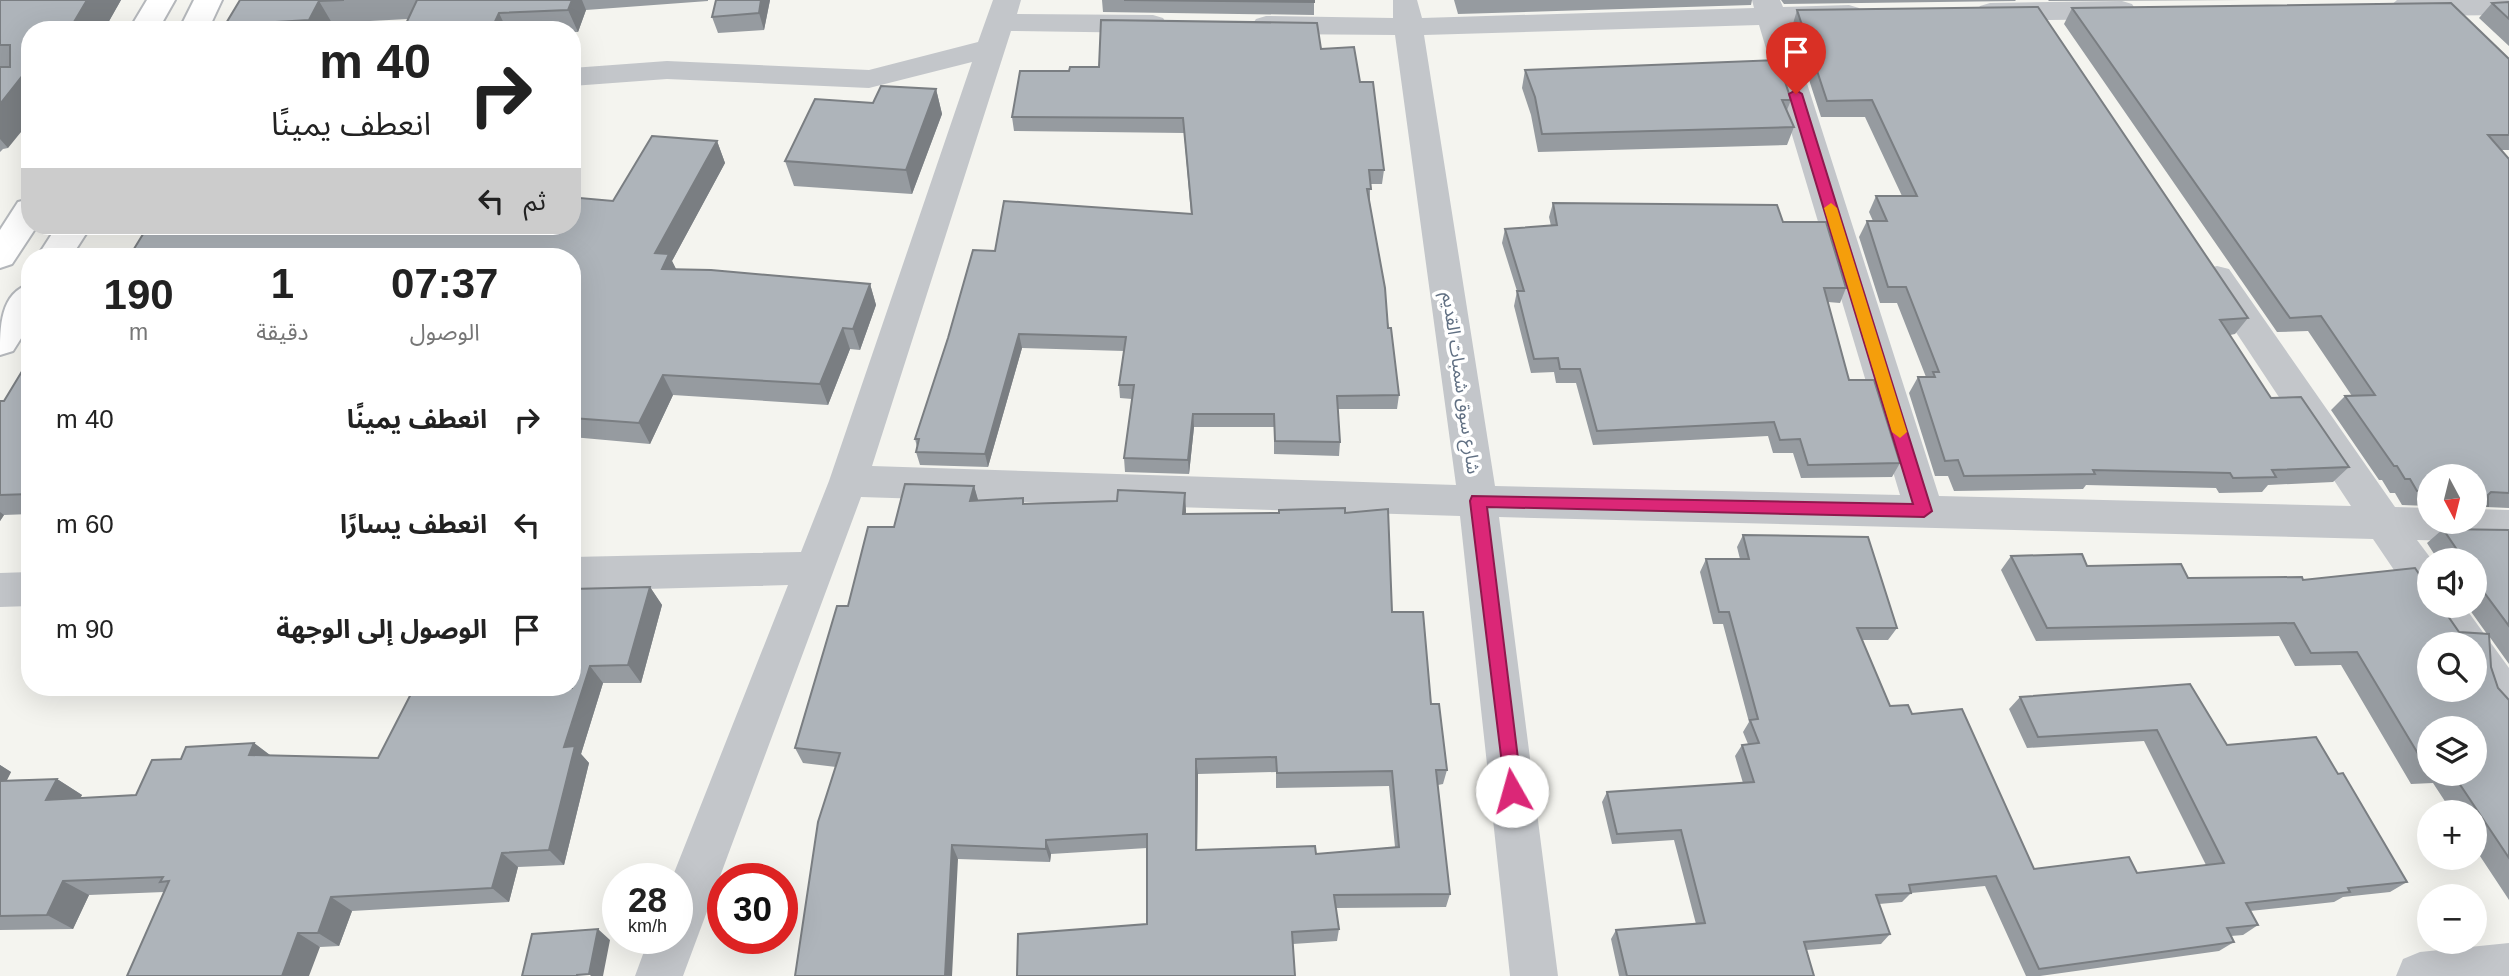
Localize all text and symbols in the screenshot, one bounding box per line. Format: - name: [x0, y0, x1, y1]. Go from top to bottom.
- pin: [1766, 22, 1826, 94]
- icon: arrive: [1777, 33, 1815, 71]
- text: 40 m: [319, 34, 431, 88]
- icon: right: [455, 49, 546, 140]
- text: انعطف يمينًا: [271, 106, 431, 142]
- icon: left: [472, 182, 510, 220]
- text: ثم: [524, 186, 546, 216]
- text: 1: [271, 260, 294, 307]
- text: 07:37: [391, 260, 498, 307]
- text: 190: [104, 271, 174, 318]
- street label: شارع سوق شمبات القديم: [1434, 291, 1484, 476]
- text: m: [129, 319, 148, 345]
- text: دقيقة: [256, 319, 309, 345]
- text: الوصول: [410, 319, 480, 345]
- icon: right: [508, 401, 546, 439]
- text: 40 m: [56, 404, 114, 434]
- text: انعطف يمينًا: [347, 404, 487, 434]
- north arrow: [2417, 464, 2487, 534]
- map controls: [2417, 464, 2487, 954]
- icon: left: [508, 506, 546, 544]
- text: 60 m: [56, 509, 114, 539]
- text: انعطف يسارًا: [340, 509, 487, 539]
- button: sound: [2417, 548, 2487, 618]
- icon: arrive: [508, 611, 546, 649]
- text: 90 m: [56, 614, 114, 644]
- text: الوصول إلى الوجهة: [276, 614, 487, 644]
- button: search: [2417, 632, 2487, 702]
- button: layers: [2417, 716, 2487, 786]
- position arrow: [1475, 754, 1549, 828]
- button: +: [2417, 800, 2487, 870]
- speed limit sign: 30: [707, 863, 798, 954]
- text: 28: [628, 880, 667, 919]
- button: −: [2417, 884, 2487, 954]
- text: km/h: [628, 916, 667, 936]

